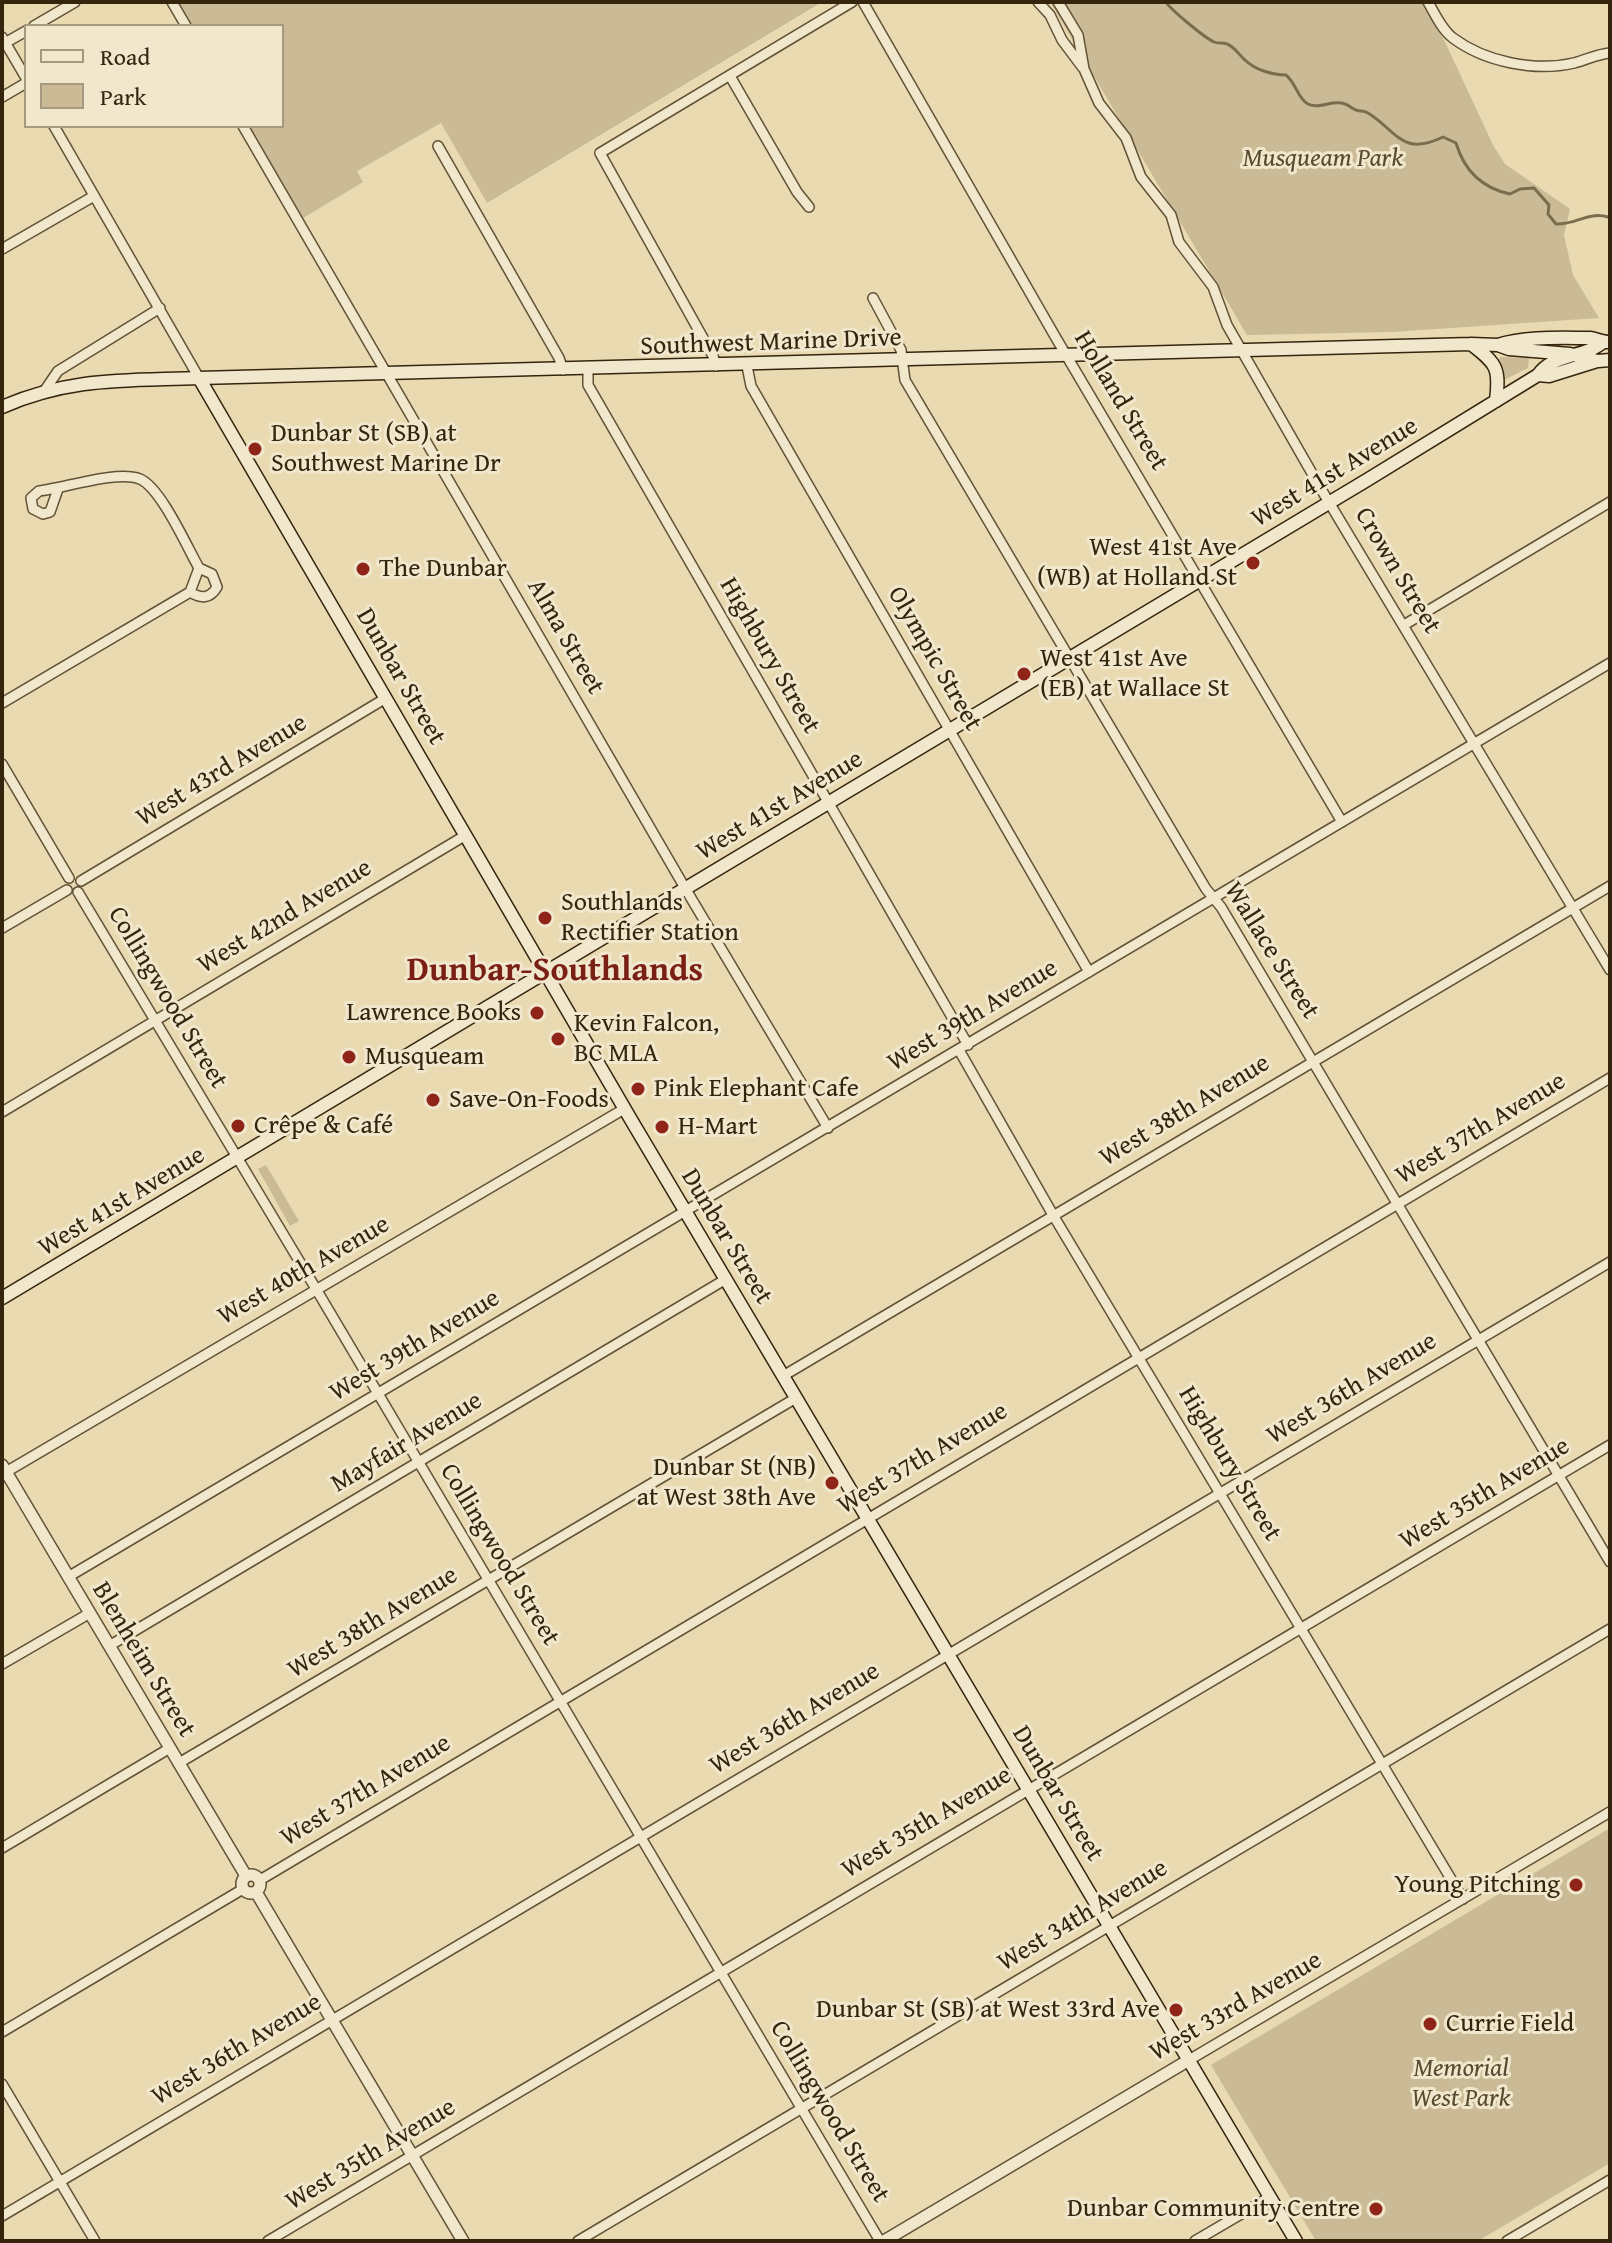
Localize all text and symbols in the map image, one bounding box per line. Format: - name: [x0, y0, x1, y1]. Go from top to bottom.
- legend: [24, 24, 284, 128]
- text: Road: [100, 39, 150, 74]
- text: Park: [100, 79, 146, 114]
- park label: Musqueam Park: [1243, 143, 1403, 175]
- street label: Southwest Marine Drive: [640, 323, 902, 363]
- street label: Holland Street: [1066, 326, 1174, 476]
- street label: West 41st Avenue: [1246, 411, 1424, 535]
- place label: Dunbar St (SB) at Southwest Marine Dr: [271, 418, 501, 480]
- marker: Dunbar St (SB) at Southwest Marine Dr: [246, 440, 264, 458]
- street label: Crown Street: [1347, 502, 1447, 640]
- place label: West 41st Ave (WB) at Holland St: [1037, 532, 1237, 594]
- place label: The Dunbar: [379, 553, 507, 585]
- marker: West 41st Ave (WB) at Holland St: [1244, 554, 1262, 572]
- marker: The Dunbar: [354, 560, 372, 578]
- street label: Highbury Street: [712, 573, 826, 739]
- street label: Alma Street: [519, 574, 611, 700]
- street label: Olympic Street: [880, 581, 988, 737]
- street label: Dunbar Street: [348, 603, 452, 751]
- place label: West 41st Ave (EB) at Wallace St: [1040, 643, 1229, 704]
- marker: West 41st Ave (EB) at Wallace St: [1015, 665, 1033, 683]
- street label: West 43rd Avenue: [131, 708, 313, 834]
- street label: West 41st Avenue: [691, 744, 869, 868]
- street label: West 42nd Avenue: [192, 853, 378, 981]
- street label: Wallace Street: [1217, 877, 1325, 1025]
- place label: Southlands Rectifier Station: [561, 887, 739, 948]
- street label: Collingwood Street: [100, 901, 234, 1095]
- marker: Southlands Rectifier Station: [536, 909, 554, 927]
- district label: Dunbar-Southlands: [407, 951, 703, 991]
- street label: West 39th Avenue: [882, 953, 1064, 1079]
- place label: Lawrence Books: [347, 997, 521, 1029]
- marker: Lawrence Books: [528, 1004, 546, 1022]
- place label: Kevin Falcon, BC MLA: [574, 1008, 719, 1070]
- marker: Kevin Falcon, BC MLA: [549, 1030, 567, 1048]
- place label: Musqueam: [365, 1041, 484, 1073]
- marker: Musqueam: [340, 1048, 358, 1066]
- street label: West 38th Avenue: [1094, 1048, 1276, 1174]
- street label: West 37th Avenue: [1390, 1066, 1572, 1192]
- place label: Pink Elephant Cafe: [654, 1073, 859, 1105]
- marker: Pink Elephant Cafe: [629, 1080, 647, 1098]
- place label: Save-On-Foods: [449, 1084, 609, 1116]
- marker: Save-On-Foods: [424, 1091, 442, 1109]
- place label: Crêpe & Café: [254, 1110, 393, 1142]
- place label: H-Mart: [678, 1111, 758, 1143]
- marker: Crêpe & Café: [229, 1117, 247, 1135]
- marker: H-Mart: [653, 1118, 671, 1136]
- street label: West 41st Avenue: [33, 1140, 211, 1264]
- street label: Dunbar Street: [673, 1164, 779, 1310]
- street label: West 40th Avenue: [213, 1209, 395, 1333]
- street label: West 39th Avenue: [324, 1283, 506, 1409]
- street label: West 36th Avenue: [1261, 1326, 1443, 1452]
- street label: Highbury Street: [1171, 1381, 1287, 1547]
- street label: Mayfair Avenue: [326, 1386, 488, 1500]
- street label: West 37th Avenue: [832, 1396, 1014, 1522]
- street label: West 35th Avenue: [1394, 1431, 1576, 1557]
- place label: Dunbar St (NB) at West 38th Ave: [637, 1452, 816, 1514]
- street label: Collingwood Street: [432, 1458, 566, 1652]
- marker: Dunbar St (NB) at West 38th Ave: [823, 1474, 841, 1492]
- street label: West 38th Avenue: [282, 1560, 464, 1686]
- street label: Blenheim Street: [84, 1577, 202, 1743]
- street label: West 36th Avenue: [704, 1656, 886, 1782]
- street label: Dunbar Street: [1004, 1721, 1110, 1867]
- street label: West 37th Avenue: [275, 1728, 457, 1854]
- street label: West 35th Avenue: [836, 1760, 1018, 1886]
- street label: West 34th Avenue: [992, 1853, 1174, 1979]
- place label: Young Pitching: [1394, 1869, 1560, 1901]
- marker: Young Pitching: [1567, 1876, 1585, 1894]
- street label: West 33rd Avenue: [1144, 1945, 1328, 2069]
- street label: West 36th Avenue: [146, 1987, 328, 2113]
- place label: Dunbar St (SB) at West 33rd Ave: [816, 1994, 1160, 2026]
- marker: Dunbar St (SB) at West 33rd Ave: [1167, 2001, 1185, 2019]
- place label: Currie Field: [1446, 2008, 1574, 2040]
- street label: Collingwood Street: [762, 2015, 896, 2209]
- marker: Currie Field: [1421, 2015, 1439, 2033]
- park label: Memorial West Park: [1412, 2053, 1510, 2114]
- street label: West 35th Avenue: [280, 2092, 462, 2218]
- place label: Dunbar Community Centre: [1067, 2193, 1360, 2225]
- marker: Dunbar Community Centre: [1367, 2200, 1385, 2218]

